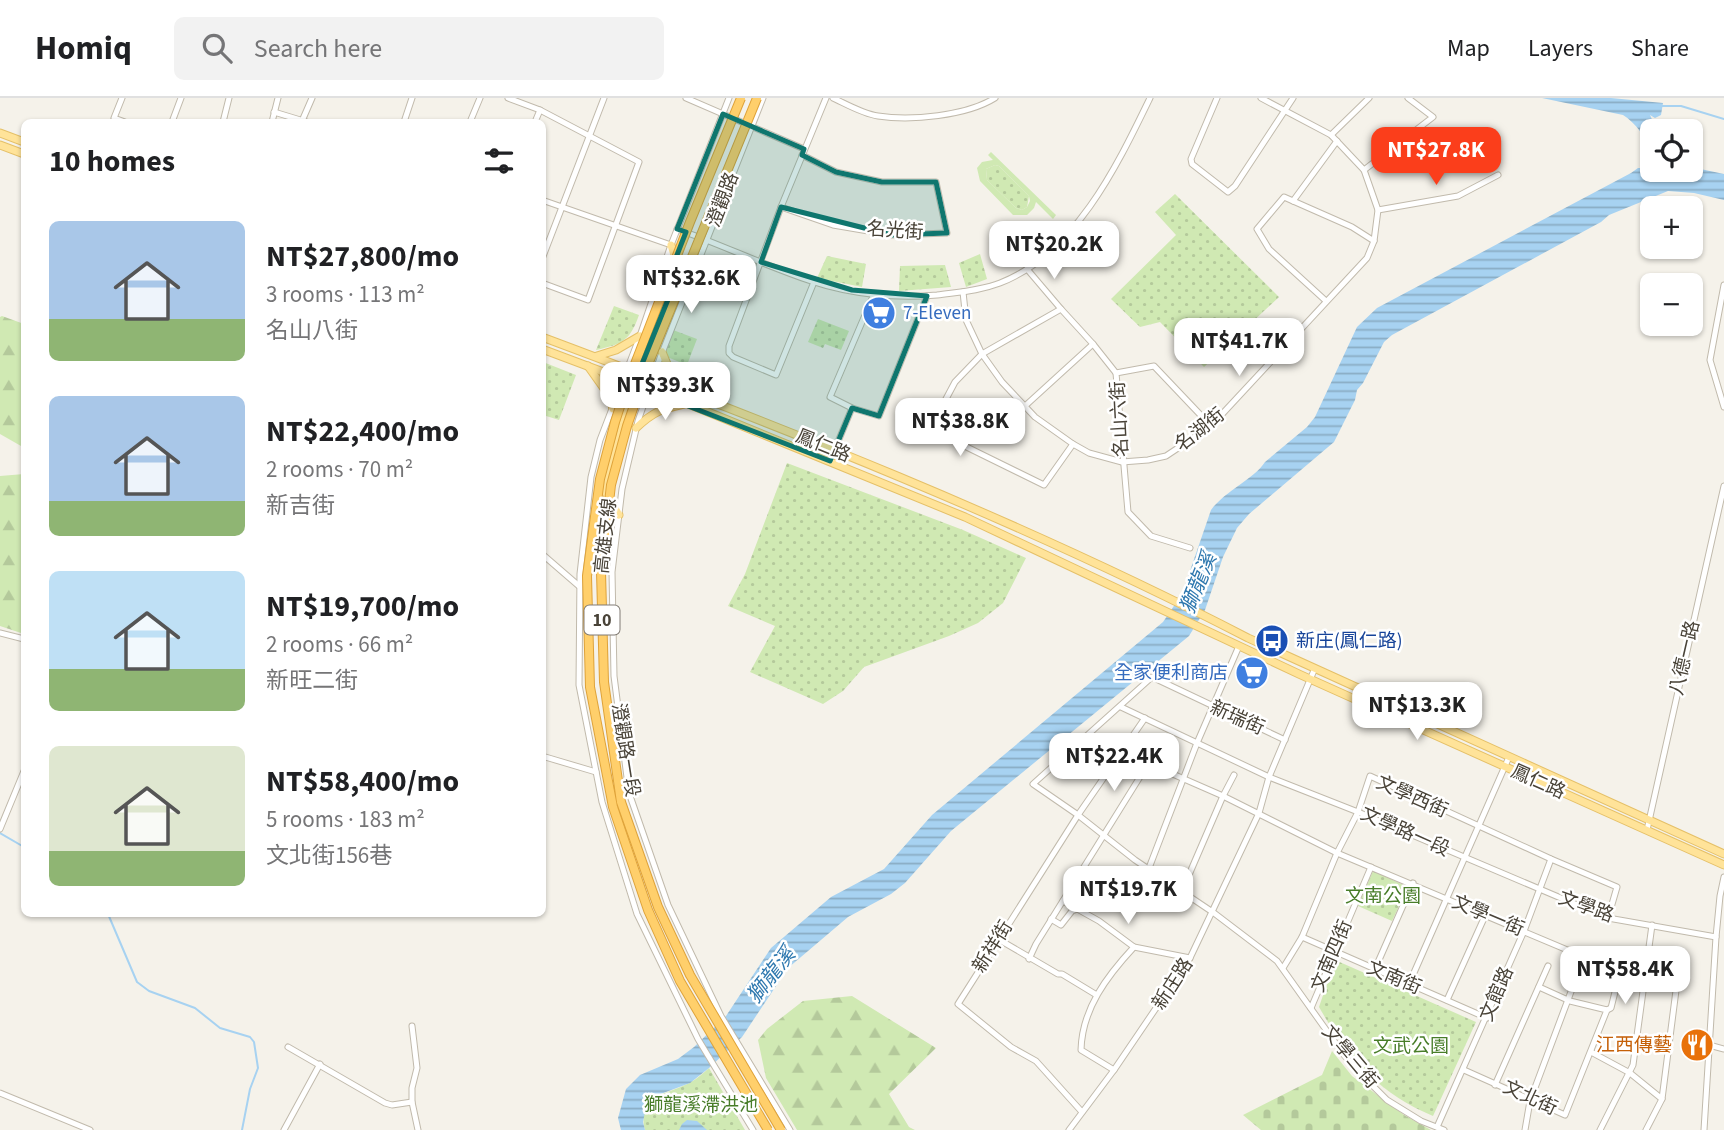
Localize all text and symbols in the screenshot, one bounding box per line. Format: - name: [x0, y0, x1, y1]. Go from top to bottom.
- search box: [174, 17, 664, 80]
- text: Homiq: [35, 25, 132, 72]
- icon: search: [198, 29, 236, 67]
- text: Search here: [254, 30, 382, 67]
- text: Map: [1447, 31, 1490, 66]
- text: Layers: [1528, 31, 1593, 66]
- text: Share: [1631, 31, 1689, 66]
- map controls: [1640, 119, 1703, 336]
- button: locate: [1640, 119, 1703, 182]
- pin: NT$27.8K: [1364, 127, 1508, 187]
- text: NT$27.8K: [1387, 133, 1485, 166]
- text: 10 homes: [49, 140, 175, 183]
- icon: filters: [480, 142, 518, 180]
- street label: 澄觀路: [700, 169, 746, 231]
- button: +: [1640, 196, 1703, 259]
- street label: 名光街: [866, 216, 924, 246]
- pin: NT$20.2K: [982, 222, 1126, 281]
- text: NT$20.2K: [1005, 227, 1103, 260]
- text: NT$27,800/mo: [266, 235, 459, 278]
- icon: home: [105, 249, 189, 333]
- pin: NT$32.6K: [619, 256, 763, 315]
- text: NT$32.6K: [642, 261, 740, 294]
- button: −: [1640, 273, 1703, 336]
- text: 3 rooms · 113 m²: [266, 278, 425, 311]
- supermarket icon: 7-Eleven: [860, 294, 898, 332]
- place label: 7-Eleven: [903, 300, 971, 327]
- text: 名山八街: [266, 314, 358, 347]
- pin: NT$41.7K: [1167, 318, 1311, 378]
- text: NT$41.7K: [1190, 324, 1288, 357]
- pin: NT$39.3K: [593, 362, 737, 422]
- text: NT$39.3K: [616, 368, 714, 401]
- street label: 名山六街: [1105, 380, 1135, 458]
- pin: NT$38.8K: [888, 398, 1032, 458]
- street label: 名湖街: [1169, 402, 1231, 458]
- text: NT$38.8K: [911, 404, 1009, 437]
- text: NT$22,400/mo: [266, 410, 459, 453]
- street label: 鳳仁路: [792, 423, 854, 469]
- icon: home: [105, 424, 189, 508]
- text: 2 rooms · 70 m²: [266, 453, 413, 486]
- text: 新吉街: [266, 489, 335, 522]
- street label: 高雄支線: [589, 497, 623, 575]
- water label: 獅龍溪: [1172, 545, 1225, 618]
- text: NT$19,700/mo: [266, 585, 459, 628]
- icon: home: [105, 599, 189, 683]
- road number: 10: [584, 606, 620, 634]
- street label: 八德一路: [1663, 618, 1707, 698]
- bus stop icon: 新庄(鳳仁路): [1253, 622, 1291, 660]
- text: 2 rooms · 66 m²: [266, 628, 413, 661]
- place label: 新庄(鳳仁路): [1296, 628, 1403, 655]
- supermarket icon: 全家便利商店: [1233, 654, 1271, 692]
- place label: 全家便利商店: [1114, 660, 1228, 687]
- text: 新旺二街: [266, 664, 358, 697]
- pin: NT$13.3K: [1345, 682, 1489, 742]
- text: NT$13.3K: [1368, 688, 1466, 721]
- street label: 新瑞街: [1205, 694, 1269, 742]
- street label: 澄觀路一段: [604, 701, 646, 799]
- pin: NT$22.4K: [1042, 734, 1186, 793]
- text: NT$22.4K: [1065, 739, 1163, 772]
- street label: 鳳仁路: [1506, 758, 1570, 806]
- text: NT$58,400/mo: [266, 760, 459, 803]
- street label: 文學西街: [1372, 769, 1452, 825]
- icon: home: [105, 774, 189, 858]
- street label: 文學路一段: [1356, 800, 1454, 864]
- text: 5 rooms · 183 m²: [266, 803, 425, 836]
- text: 文北街156巷: [266, 839, 392, 872]
- pin: NT$19.7K: [1056, 866, 1200, 926]
- text: NT$19.7K: [1079, 872, 1177, 905]
- park label: 文南公園: [1345, 883, 1421, 910]
- street label: 文學路: [1555, 885, 1617, 929]
- street label: 文學一街: [1448, 889, 1528, 943]
- street label: 新祥街: [966, 916, 1020, 978]
- street label: 文南四街: [1305, 916, 1359, 996]
- water label: 獅龍溪: [740, 939, 804, 1009]
- pin: NT$58.4K: [1553, 946, 1697, 1006]
- text: NT$58.4K: [1576, 952, 1674, 985]
- street label: 新庄路: [1146, 953, 1200, 1015]
- street label: 文南街: [1362, 954, 1426, 1002]
- street label: 文館路: [1473, 962, 1521, 1026]
- street label: 文學三街: [1315, 1019, 1385, 1095]
- restaurant icon: 江西傳藝: [1678, 1026, 1716, 1064]
- place label: 江西傳藝: [1596, 1032, 1672, 1059]
- park label: 文武公園: [1373, 1033, 1449, 1060]
- street label: 文北街: [1498, 1074, 1562, 1122]
- park label: 獅龍溪滯洪池: [644, 1092, 758, 1119]

